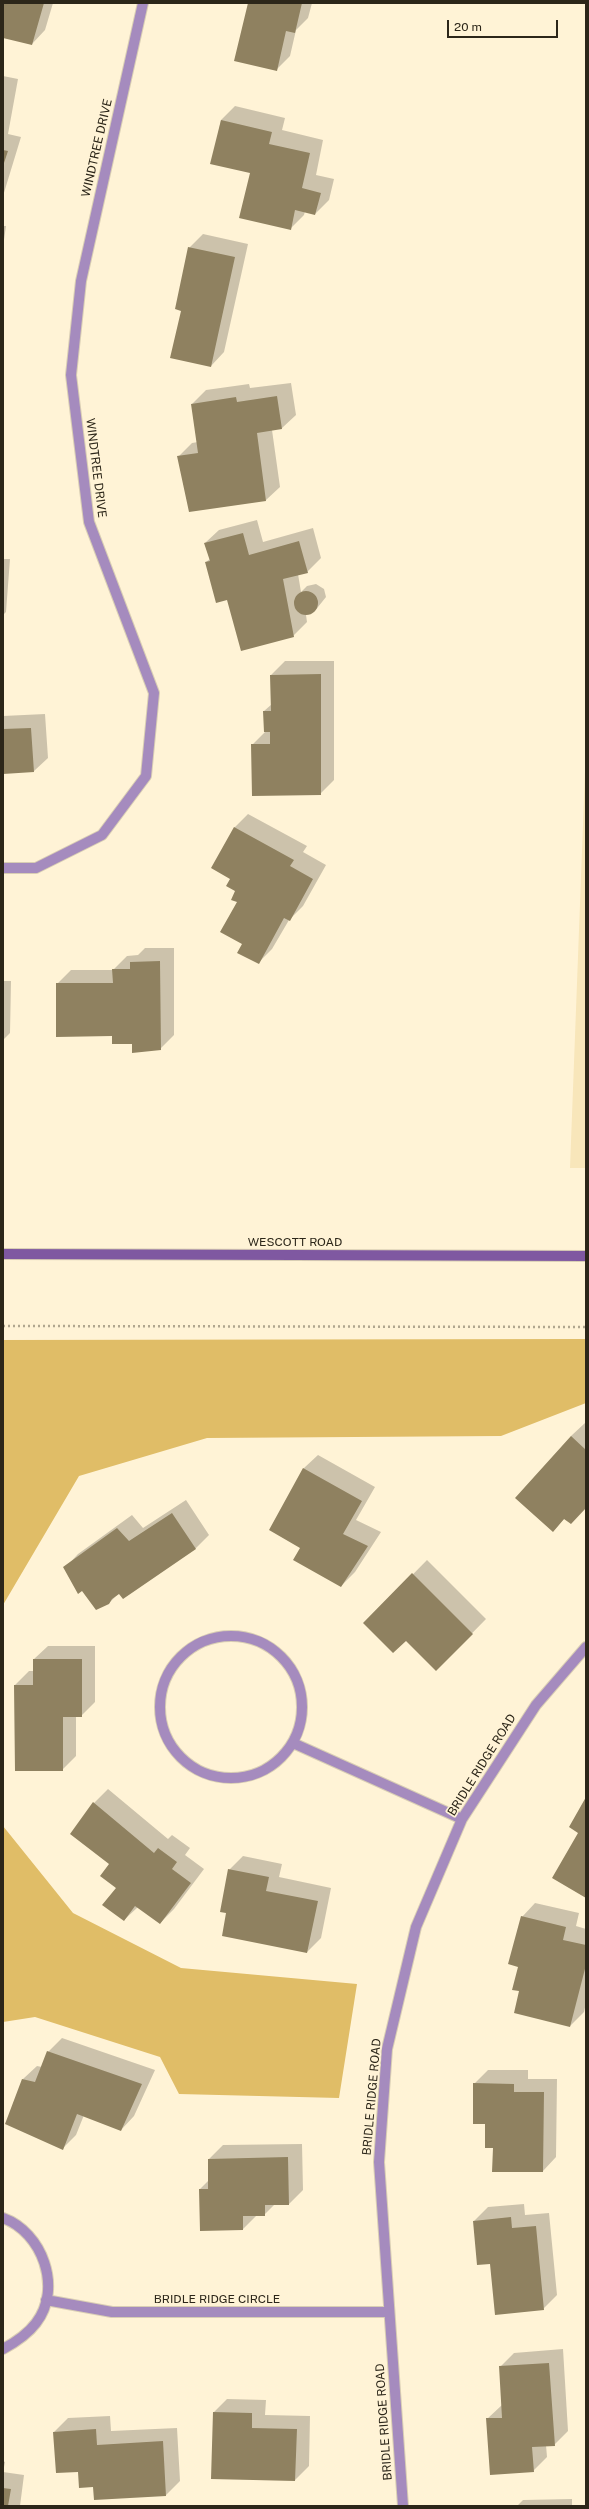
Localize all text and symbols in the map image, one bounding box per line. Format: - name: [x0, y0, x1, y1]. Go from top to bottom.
- scale bar: [449, 12, 560, 38]
- text: 20 m: [454, 20, 482, 34]
- street label: WINDTREE DRIVE: [79, 97, 115, 199]
- street label: WINDTREE DRIVE: [83, 417, 109, 519]
- street label: WESCOTT ROAD: [248, 1235, 342, 1249]
- street label: BRIDLE RIDGE ROAD: [445, 1711, 519, 1819]
- street label: BRIDLE RIDGE ROAD: [360, 2038, 384, 2156]
- street label: BRIDLE RIDGE CIRCLE: [154, 2292, 280, 2306]
- street label: BRIDLE RIDGE ROAD: [373, 2363, 395, 2481]

